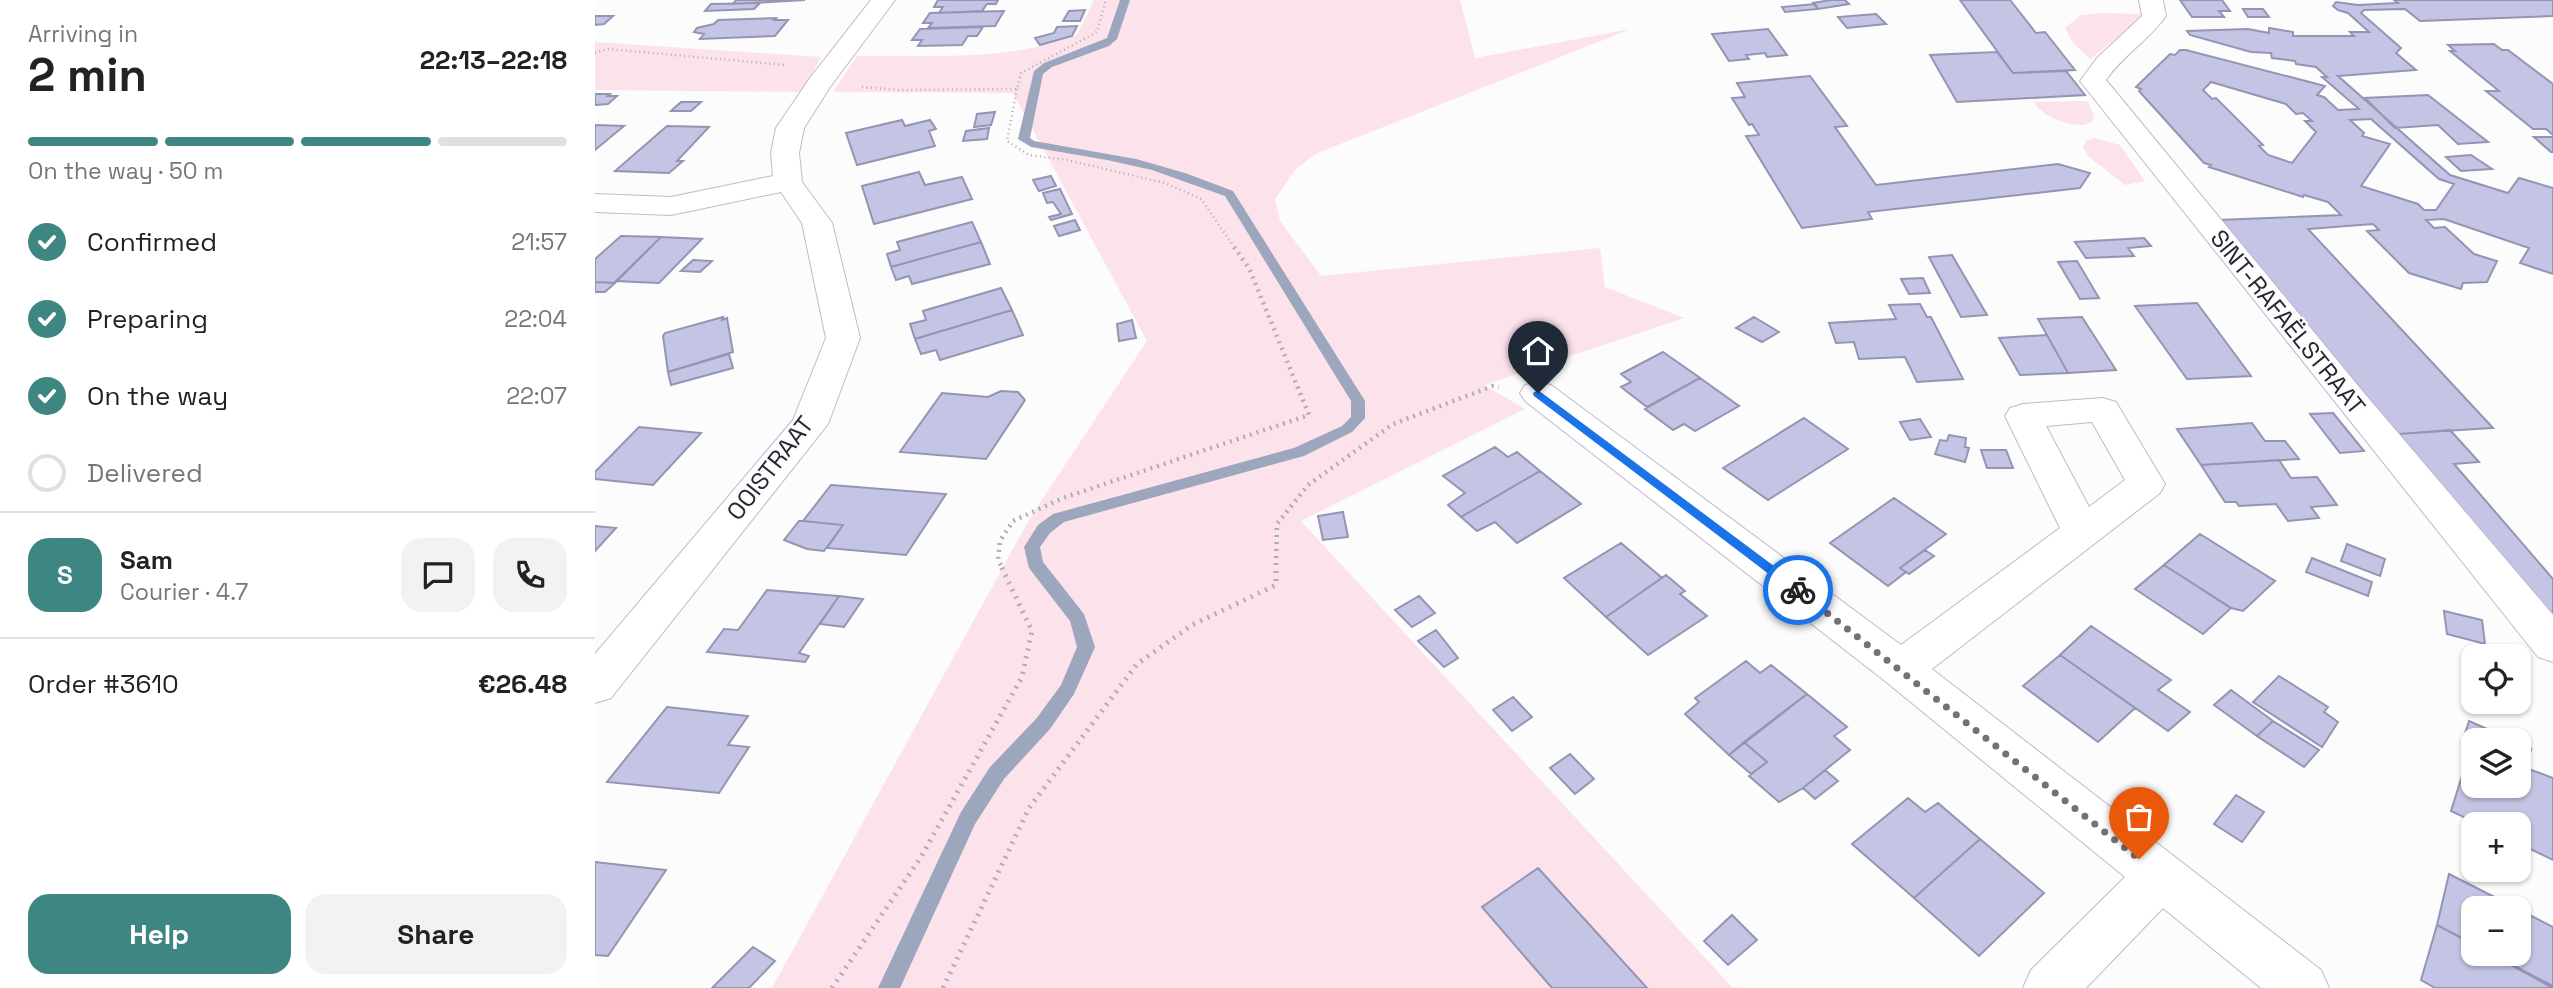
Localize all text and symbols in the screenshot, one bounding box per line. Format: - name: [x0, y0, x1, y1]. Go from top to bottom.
- text: Arriving in: [28, 19, 138, 49]
- text: 22:13–22:18: [420, 43, 567, 77]
- text: 2 min: [28, 46, 147, 104]
- text: On the way · 50 m: [28, 156, 223, 186]
- icon: check: [28, 223, 66, 261]
- street label: SINT-RAFAËLSTRAAT: [2204, 223, 2372, 421]
- text: Confirmed: [87, 225, 217, 259]
- text: 21:57: [511, 227, 567, 257]
- icon: check: [28, 300, 66, 338]
- text: Preparing: [87, 302, 208, 336]
- text: 22:04: [504, 304, 567, 334]
- pin: [1508, 321, 1568, 393]
- icon: home: [1519, 332, 1557, 370]
- icon: check: [28, 377, 66, 415]
- text: On the way: [87, 379, 228, 413]
- text: 22:07: [506, 381, 567, 411]
- street label: OOISTRAAT: [720, 410, 820, 526]
- text: Delivered: [87, 456, 203, 490]
- button: chat: [401, 538, 475, 612]
- button: phone: [493, 538, 567, 612]
- text: Sam: [120, 543, 173, 577]
- courier: [1763, 555, 1833, 625]
- text: S: [57, 558, 73, 592]
- icon: bike: [1779, 571, 1817, 609]
- text: Courier · 4.7: [120, 577, 248, 607]
- map controls: [2461, 644, 2531, 966]
- button: locate: [2461, 644, 2531, 714]
- text: Order #3610: [28, 667, 179, 701]
- text: €26.48: [478, 667, 567, 701]
- button: layers: [2461, 728, 2531, 798]
- pin: [2109, 787, 2169, 859]
- icon: bag: [2120, 798, 2158, 836]
- button: +: [2461, 812, 2531, 882]
- button: Help: [28, 894, 291, 974]
- button: Share: [305, 894, 567, 974]
- button: −: [2461, 896, 2531, 966]

